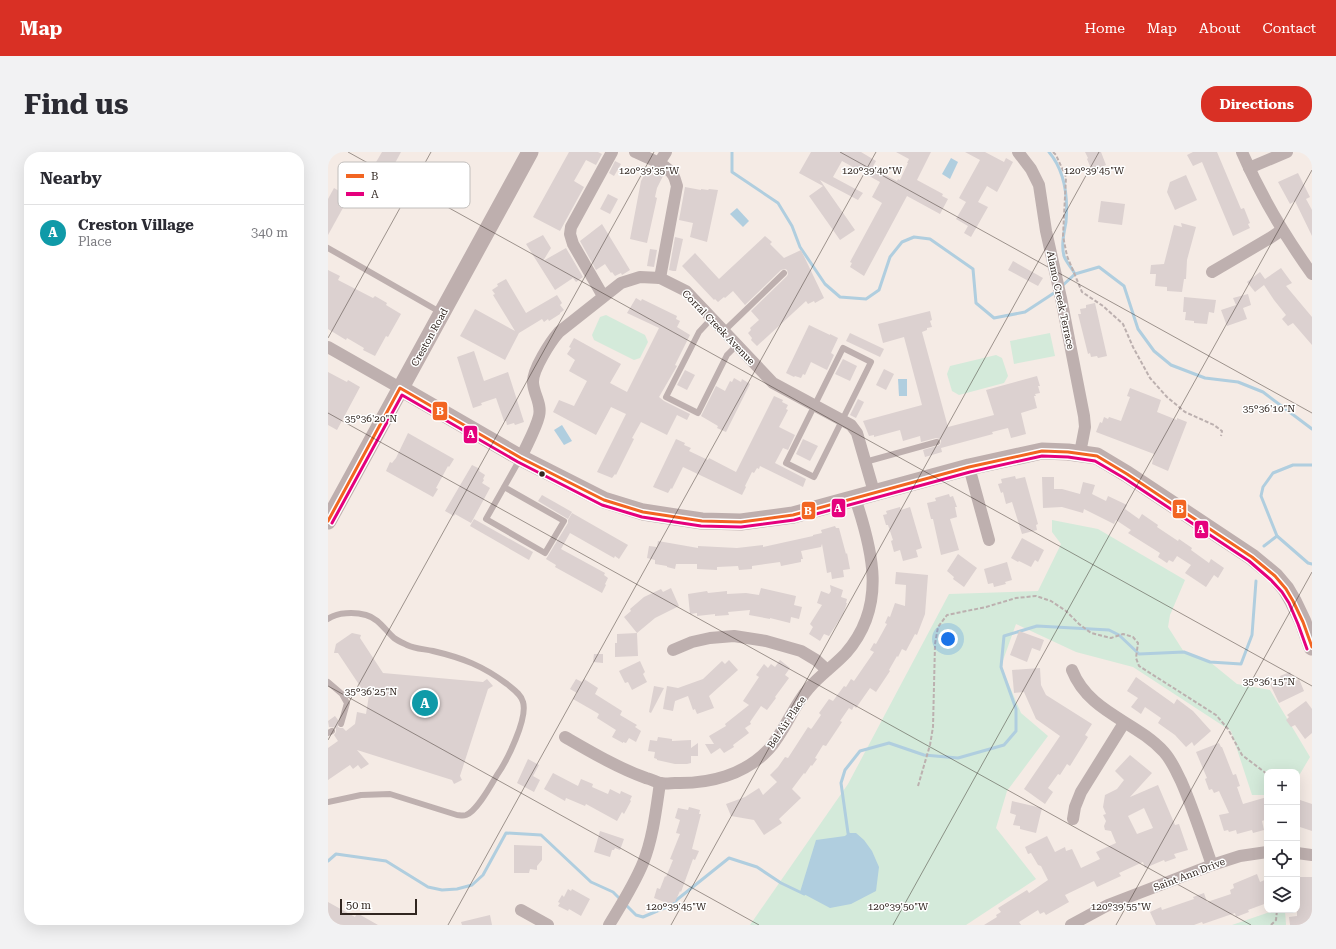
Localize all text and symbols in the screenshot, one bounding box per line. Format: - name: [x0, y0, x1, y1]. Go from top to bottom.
- text: Map: [20, 17, 62, 40]
- text: Home: [1084, 20, 1125, 36]
- text: Map: [1147, 20, 1177, 36]
- text: About: [1199, 20, 1241, 36]
- text: Contact: [1263, 20, 1316, 36]
- button: Directions: [1201, 86, 1312, 122]
- text: Find us: [24, 88, 128, 121]
- legend: [338, 162, 470, 208]
- text: 120°39'35"W: [619, 165, 680, 176]
- text: 120°39'40"W: [842, 165, 903, 176]
- text: 120°39'45"W: [1064, 165, 1125, 176]
- text: Nearby: [40, 168, 102, 188]
- text: B: [371, 170, 378, 183]
- text: A: [371, 188, 379, 201]
- text: Creston Village: [78, 216, 194, 234]
- text: A: [48, 225, 58, 240]
- text: 340 m: [251, 225, 288, 240]
- text: Place: [78, 234, 112, 249]
- street label: Alamo Creek Terrace: [1045, 250, 1076, 351]
- street label: Corral Creek Avenue: [680, 288, 757, 367]
- street label: Creston Road: [409, 306, 450, 368]
- line badge: B: [432, 401, 448, 421]
- text: 35°36'10"N: [1243, 403, 1295, 414]
- text: B: [436, 405, 444, 418]
- text: 35°36'20"N: [345, 413, 397, 424]
- line badge: A: [463, 425, 478, 444]
- text: A: [467, 428, 475, 441]
- unlabelled marker: [537, 469, 547, 479]
- line badge: A: [831, 498, 846, 518]
- line badge: B: [1172, 499, 1187, 519]
- line badge: B: [801, 501, 816, 520]
- text: A: [834, 502, 842, 515]
- text: B: [1176, 503, 1184, 516]
- text: B: [804, 505, 812, 518]
- line badge: A: [1194, 520, 1209, 539]
- text: A: [1197, 523, 1205, 536]
- your location: [938, 629, 958, 649]
- text: 35°36'15"N: [1243, 676, 1295, 687]
- text: 35°36'25"N: [345, 686, 397, 697]
- pin: A: [412, 688, 438, 718]
- street label: Bel Air Place: [765, 694, 808, 750]
- map controls: [1264, 769, 1300, 913]
- button: +: [1264, 769, 1300, 805]
- button: −: [1264, 805, 1300, 841]
- button: locate: [1264, 841, 1300, 877]
- street label: Saint Ann Drive: [1152, 856, 1227, 893]
- button: layers: [1264, 877, 1300, 913]
- scale bar: [340, 897, 417, 916]
- text: 50 m: [346, 899, 371, 912]
- text: 120°39'45"W: [646, 901, 707, 912]
- text: 120°39'50"W: [868, 901, 929, 912]
- text: 120°39'55"W: [1091, 901, 1152, 912]

